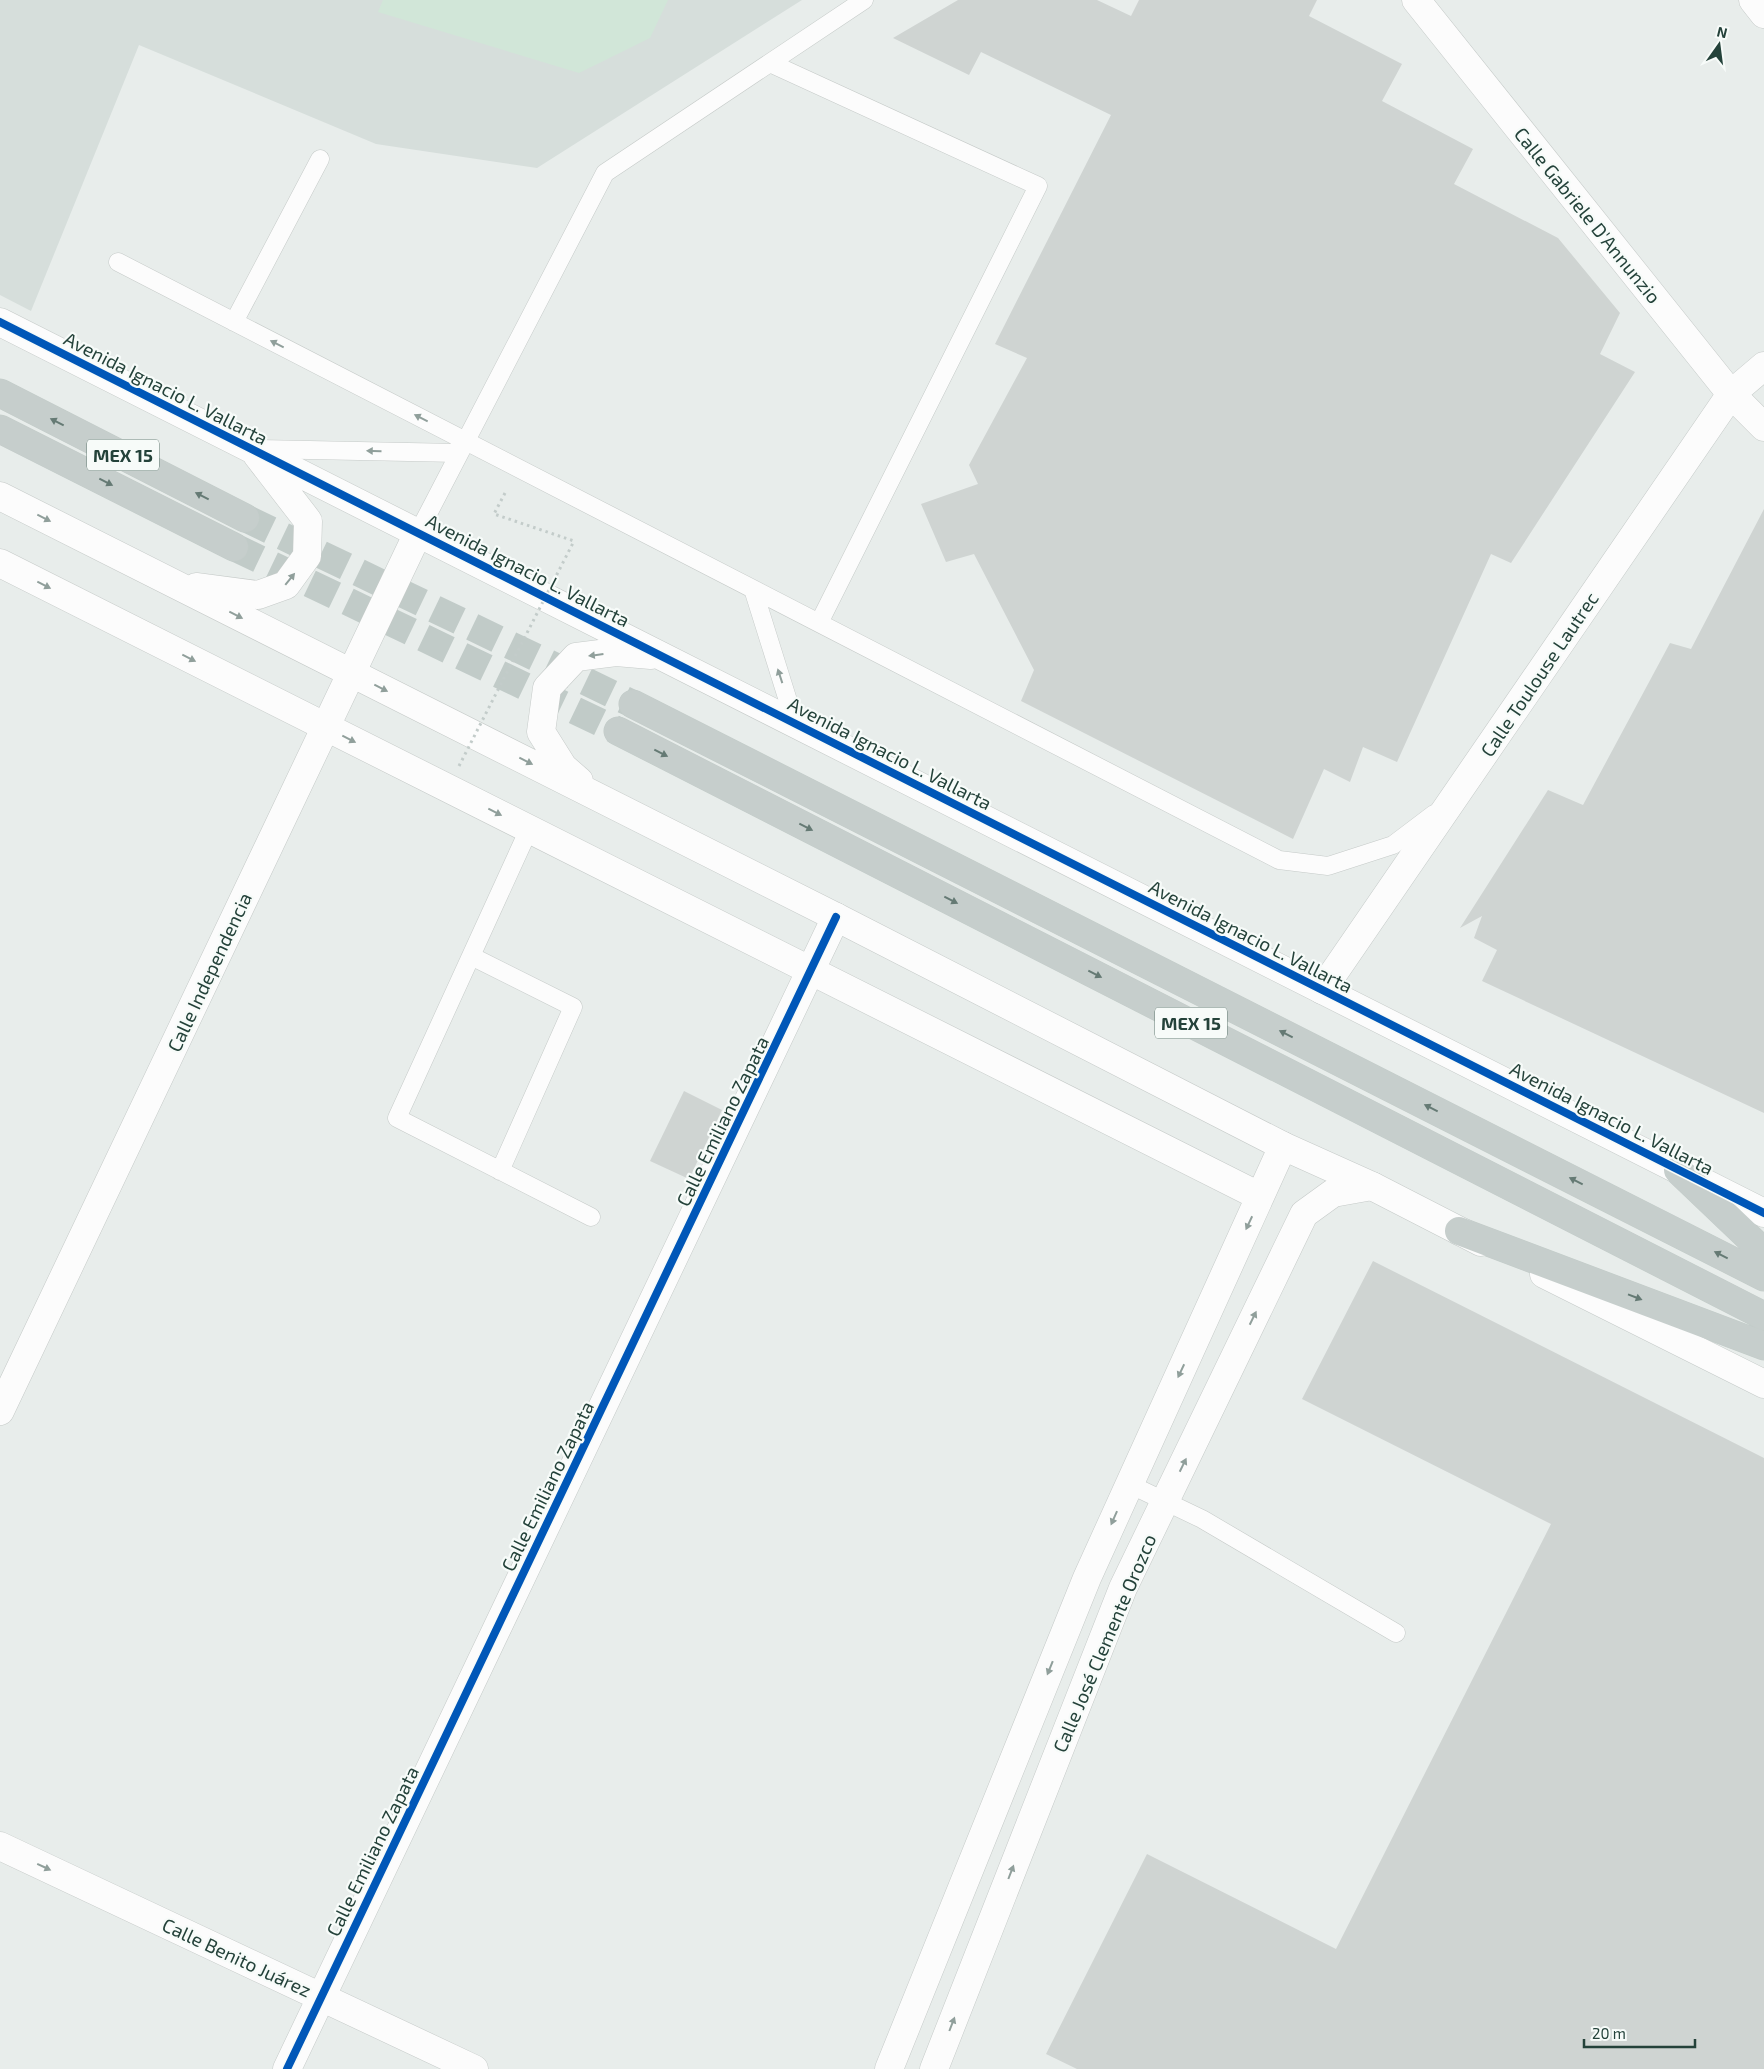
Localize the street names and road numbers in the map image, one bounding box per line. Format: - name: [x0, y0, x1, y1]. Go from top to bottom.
- street label: Calle Gabriele D'Annunzio: [1510, 122, 1666, 308]
- street label: Avenida Ignacio L. Vallarta: [60, 327, 272, 449]
- road number: MEX 15: [87, 440, 159, 470]
- street label: Avenida Ignacio L. Vallarta: [422, 509, 634, 631]
- street label: Calle Toulouse Lautrec: [1475, 587, 1603, 761]
- street label: Avenida Ignacio L. Vallarta: [784, 692, 996, 814]
- street label: Avenida Ignacio L. Vallarta: [1145, 875, 1357, 997]
- street label: Calle Independencia: [162, 889, 256, 1055]
- road number: MEX 15: [1155, 1008, 1227, 1038]
- street label: Calle Emiliano Zapata: [671, 1032, 773, 1210]
- street label: Avenida Ignacio L. Vallarta: [1506, 1057, 1718, 1179]
- street label: Calle Emiliano Zapata: [496, 1397, 598, 1575]
- street label: Calle José Clemente Orozco: [1048, 1531, 1160, 1755]
- street label: Calle Emiliano Zapata: [321, 1762, 423, 1940]
- street label: Calle Benito Juárez: [159, 1912, 315, 2002]

